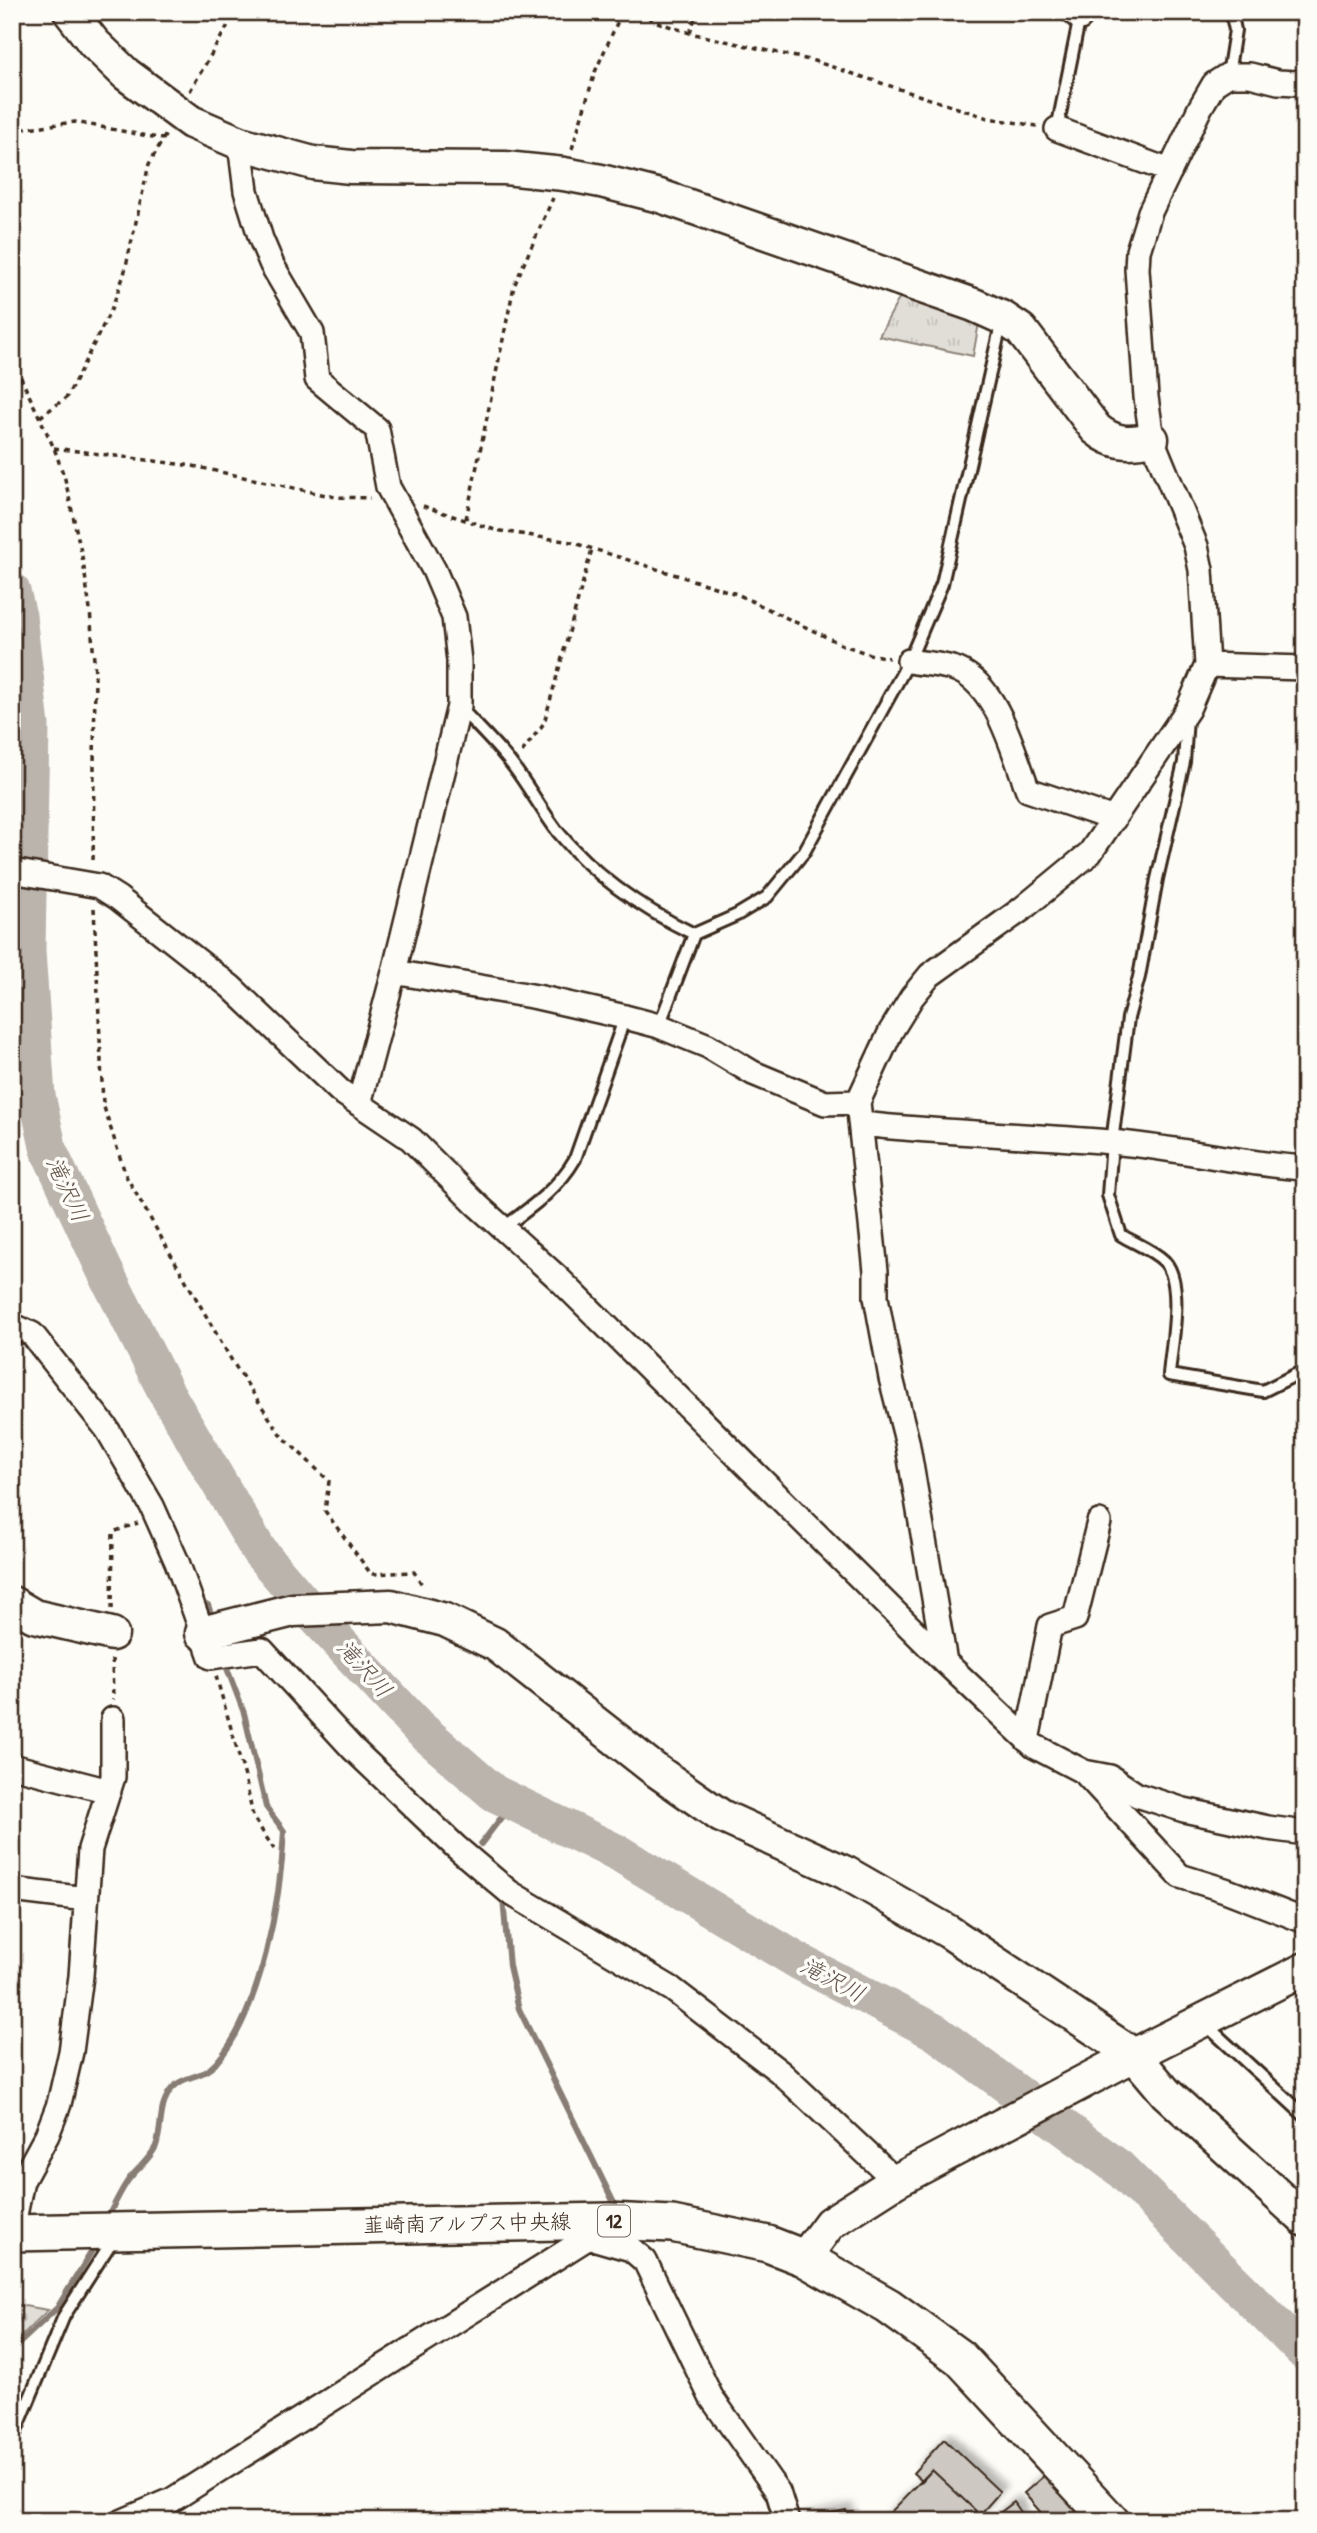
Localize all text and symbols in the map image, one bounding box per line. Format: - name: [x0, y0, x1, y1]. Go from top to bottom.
- water label: 滝沢川: [39, 1151, 97, 1227]
- water label: 滝沢川: [330, 1632, 400, 1704]
- water label: 滝沢川: [795, 1949, 871, 2009]
- road number: 12: [598, 2206, 630, 2236]
- street label: 韮崎南アルプス中央線: [363, 2207, 571, 2239]

